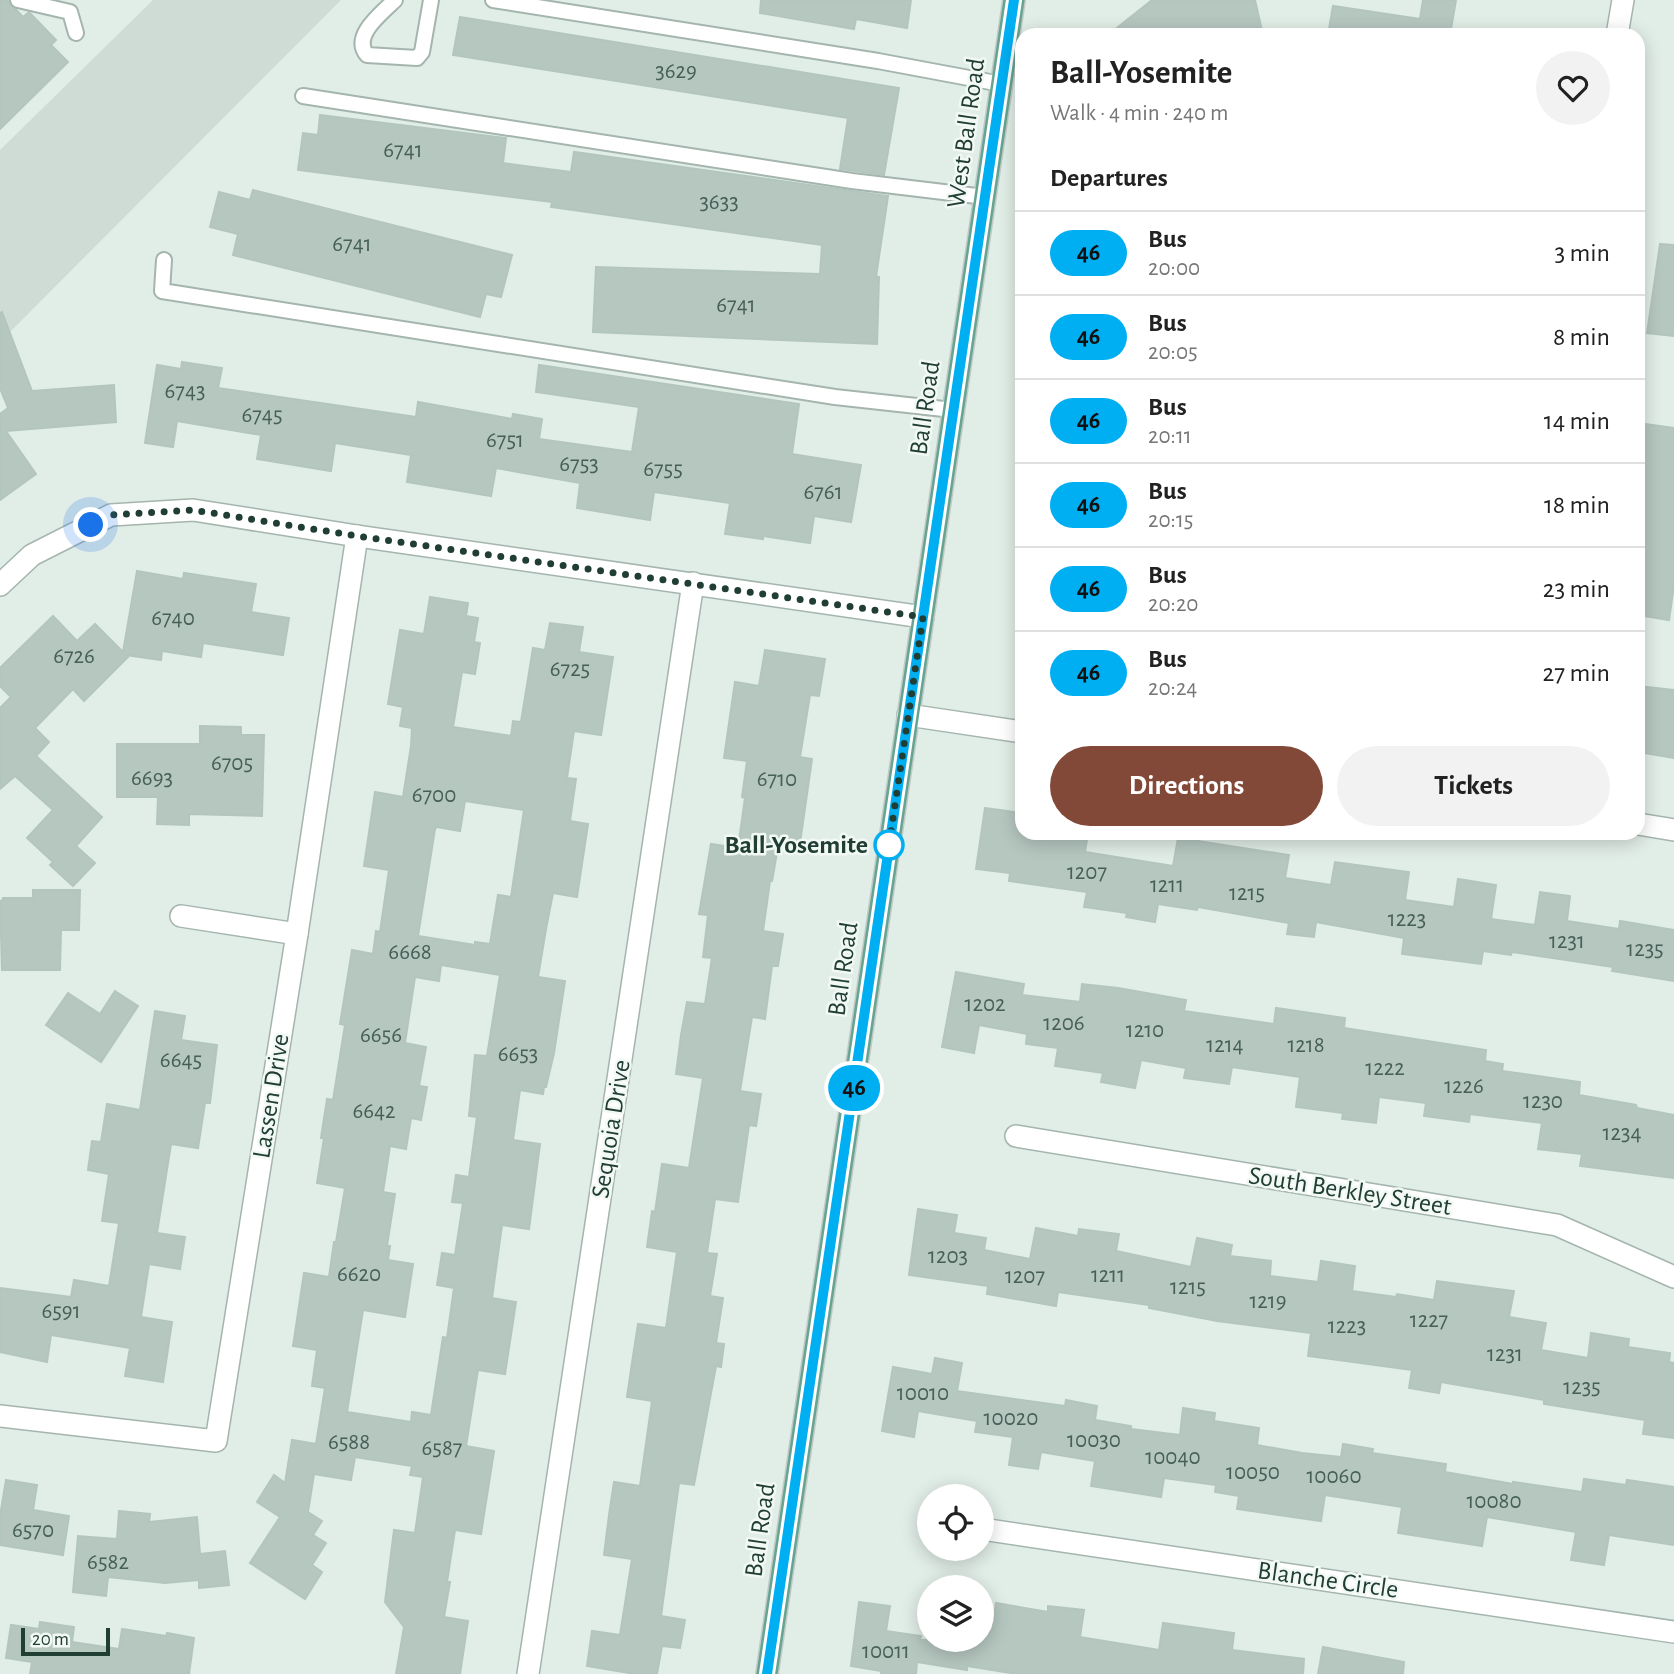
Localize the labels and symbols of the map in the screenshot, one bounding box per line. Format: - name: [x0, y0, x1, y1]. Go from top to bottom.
- street label: West Ball Road: [943, 56, 989, 210]
- house number: 3629: [655, 60, 697, 83]
- house number: 6741: [383, 139, 423, 162]
- house number: 3633: [699, 191, 739, 214]
- house number: 6741: [332, 233, 372, 256]
- house number: 6741: [716, 294, 756, 317]
- street label: Ball Road: [906, 359, 944, 457]
- house number: 6743: [165, 380, 205, 403]
- house number: 6745: [241, 404, 283, 427]
- house number: 6751: [486, 429, 524, 452]
- house number: 6753: [559, 453, 599, 476]
- house number: 6755: [643, 458, 683, 481]
- house number: 6761: [803, 481, 843, 504]
- your location: [73, 507, 108, 542]
- house number: 6740: [151, 607, 195, 630]
- house number: 6726: [53, 645, 95, 668]
- house number: 6725: [550, 658, 590, 681]
- house number: 6705: [211, 752, 253, 775]
- house number: 6693: [131, 767, 173, 790]
- house number: 6710: [757, 768, 797, 791]
- house number: 6700: [412, 784, 456, 807]
- marker: Ball-Yosemite: [874, 830, 904, 860]
- place label: Ball-Yosemite: [724, 832, 868, 858]
- house number: 1207: [1067, 861, 1107, 884]
- house number: 1211: [1150, 874, 1184, 897]
- house number: 1215: [1229, 882, 1265, 905]
- house number: 1223: [1388, 908, 1426, 931]
- street label: Ball Road: [824, 920, 862, 1018]
- house number: 1231: [1549, 930, 1585, 953]
- house number: 1235: [1626, 938, 1664, 961]
- house number: 6668: [388, 941, 432, 964]
- house number: 1202: [965, 993, 1006, 1016]
- house number: 1206: [1043, 1012, 1085, 1035]
- house number: 1210: [1126, 1019, 1164, 1042]
- house number: 6656: [360, 1024, 402, 1047]
- street label: Lassen Drive: [248, 1032, 294, 1160]
- house number: 1214: [1206, 1034, 1244, 1057]
- house number: 1218: [1287, 1034, 1325, 1057]
- house number: 6653: [498, 1043, 538, 1066]
- house number: 6645: [160, 1049, 202, 1072]
- house number: 1222: [1365, 1057, 1405, 1080]
- street label: Sequoia Drive: [587, 1058, 635, 1200]
- line badge: 46: [822, 1065, 886, 1111]
- house number: 1226: [1444, 1075, 1484, 1098]
- house number: 1230: [1523, 1090, 1563, 1113]
- house number: 6642: [352, 1100, 396, 1123]
- house number: 1234: [1603, 1122, 1641, 1145]
- street label: South Berkley Street: [1247, 1162, 1453, 1220]
- house number: 1203: [928, 1245, 968, 1268]
- house number: 6620: [337, 1263, 381, 1286]
- house number: 1211: [1091, 1264, 1125, 1287]
- house number: 1207: [1005, 1265, 1045, 1288]
- house number: 1215: [1170, 1276, 1206, 1299]
- house number: 1219: [1249, 1290, 1287, 1313]
- house number: 6591: [41, 1300, 81, 1323]
- house number: 1227: [1410, 1309, 1448, 1332]
- house number: 1223: [1328, 1315, 1366, 1338]
- house number: 1231: [1487, 1343, 1523, 1366]
- house number: 1235: [1563, 1376, 1601, 1399]
- house number: 10010: [897, 1382, 949, 1405]
- house number: 10020: [984, 1407, 1038, 1430]
- house number: 10030: [1067, 1429, 1121, 1452]
- house number: 6588: [328, 1431, 370, 1454]
- house number: 6587: [422, 1437, 462, 1460]
- house number: 10040: [1145, 1446, 1201, 1469]
- house number: 10050: [1226, 1461, 1280, 1484]
- house number: 10060: [1306, 1465, 1362, 1488]
- street label: Ball Road: [741, 1481, 779, 1579]
- house number: 10080: [1466, 1490, 1522, 1513]
- house number: 6570: [12, 1519, 54, 1542]
- house number: 6582: [87, 1551, 129, 1574]
- street label: Blanche Circle: [1256, 1557, 1400, 1603]
- scale bar: [21, 1625, 110, 1657]
- house number: 10011: [862, 1640, 910, 1663]

